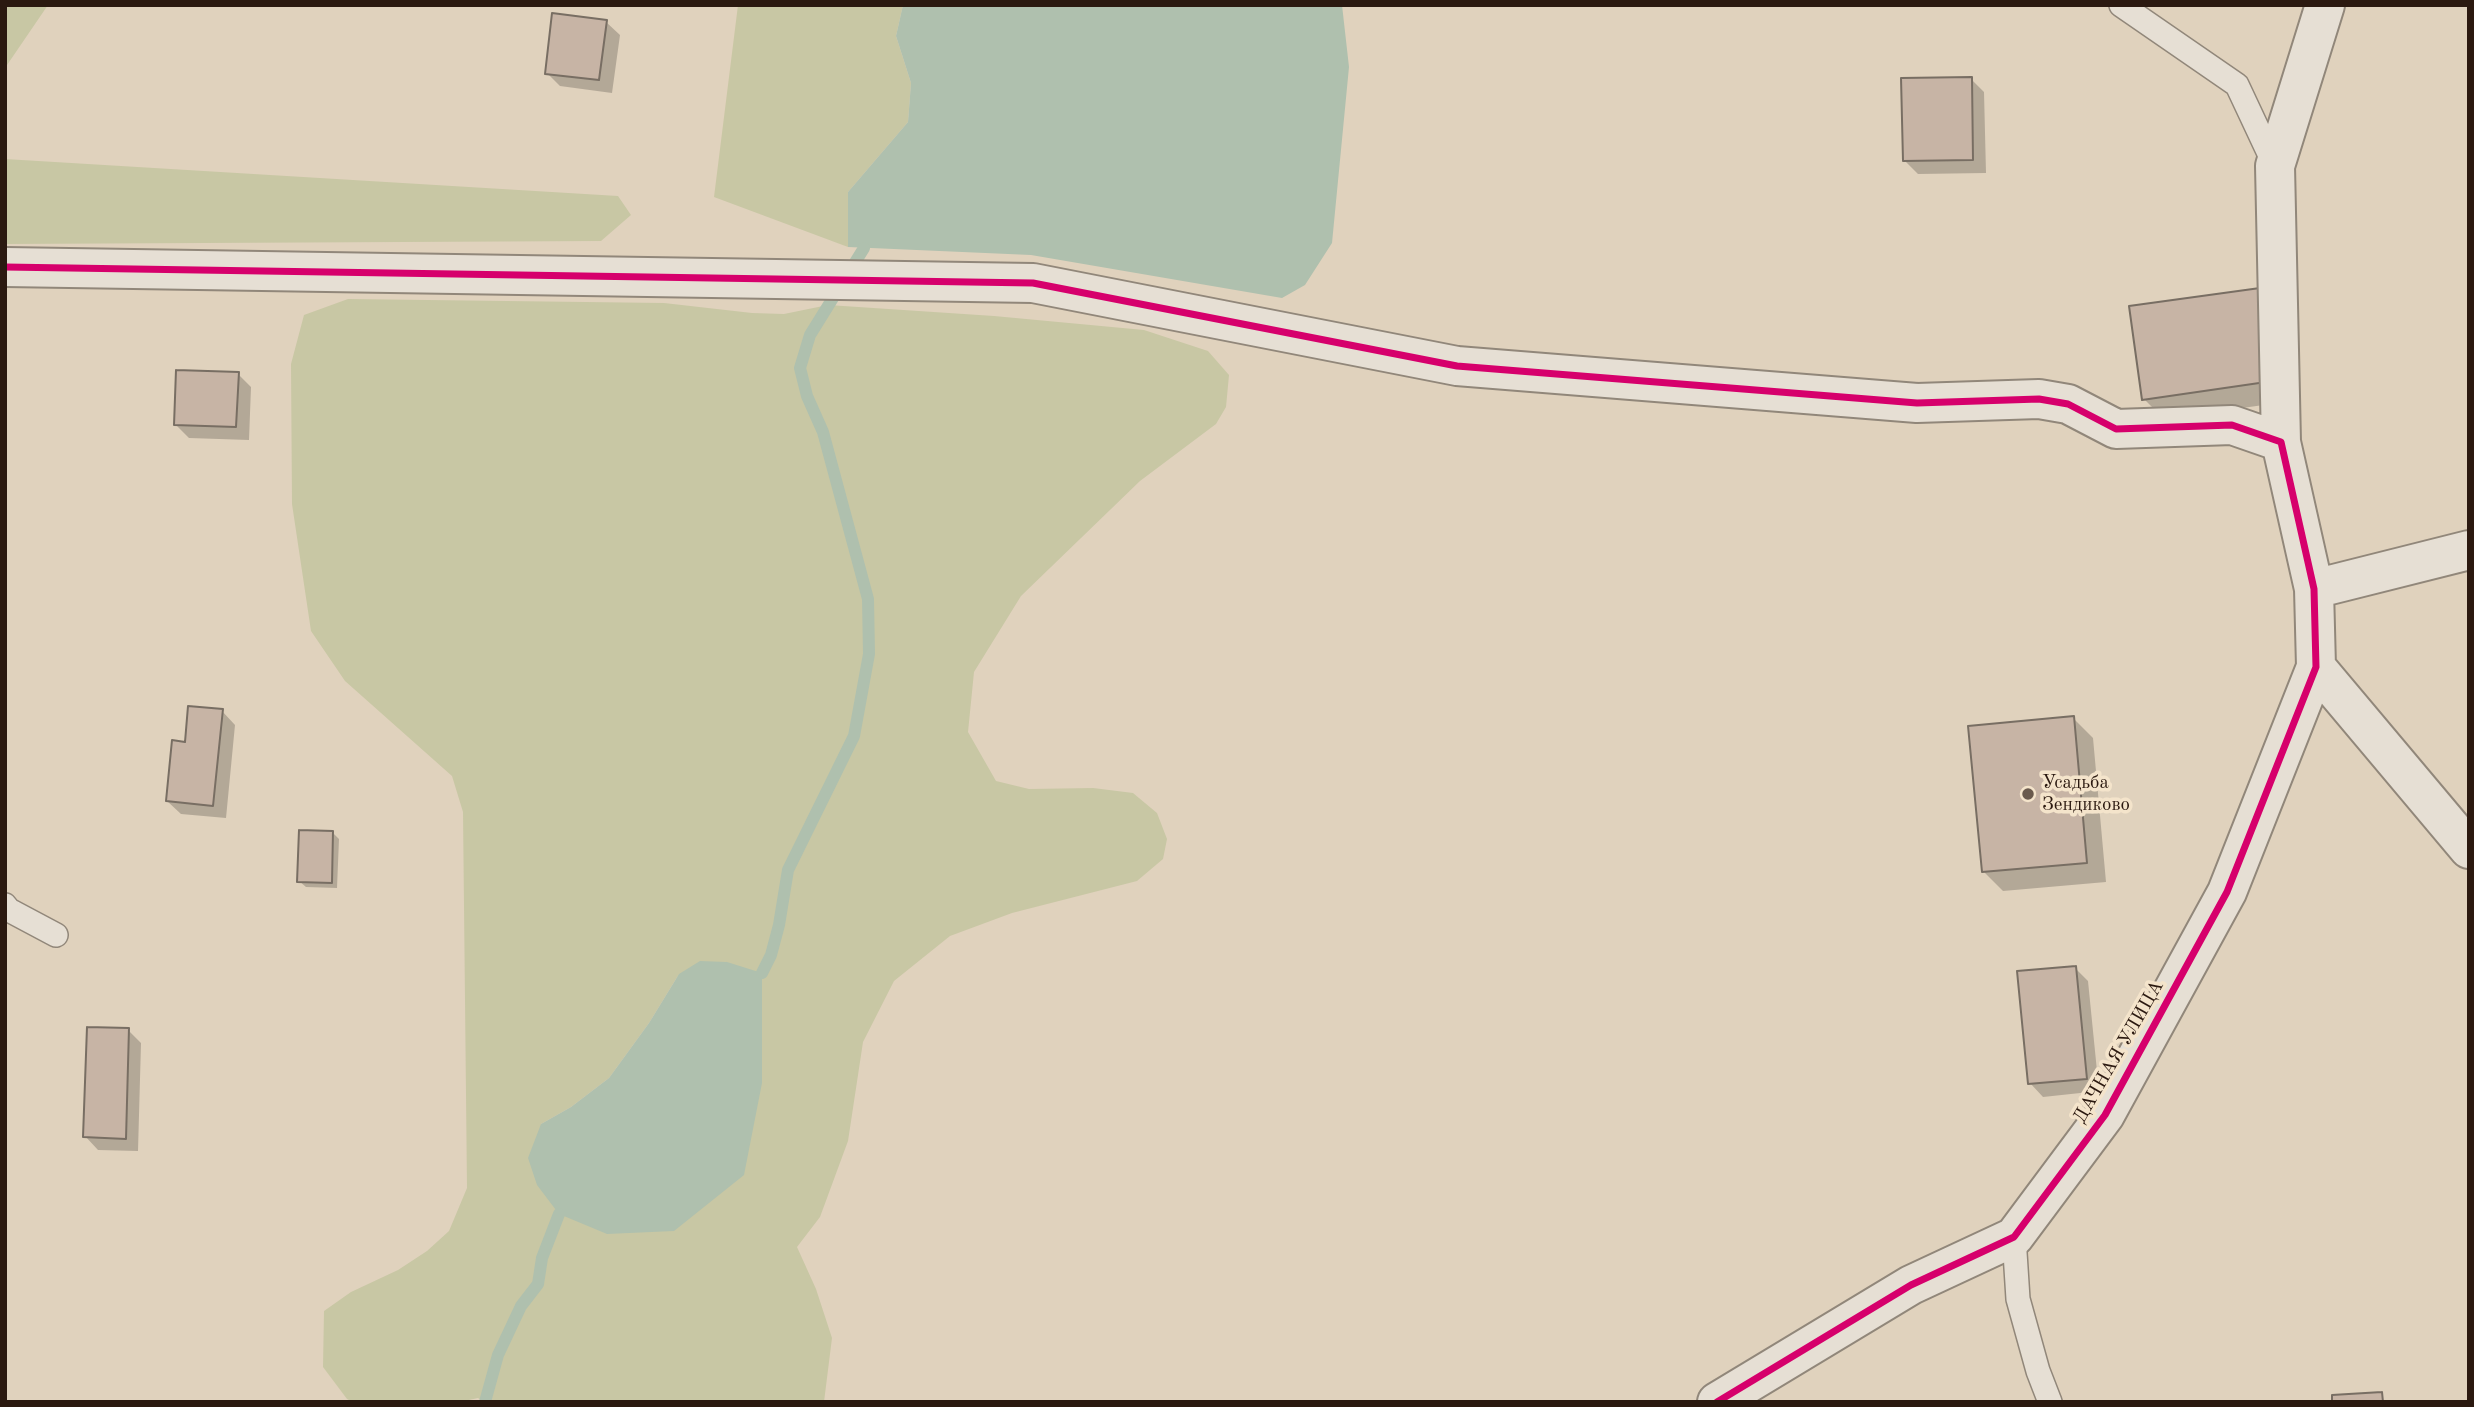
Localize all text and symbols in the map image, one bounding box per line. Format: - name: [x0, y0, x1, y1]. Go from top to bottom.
- place label: Усадьба Зендиково: [2042, 772, 2130, 816]
- marker: Усадьба Зендиково: [2020, 786, 2036, 802]
- street label: ДАЧНАЯ УЛИЦА: [2069, 977, 2169, 1127]

